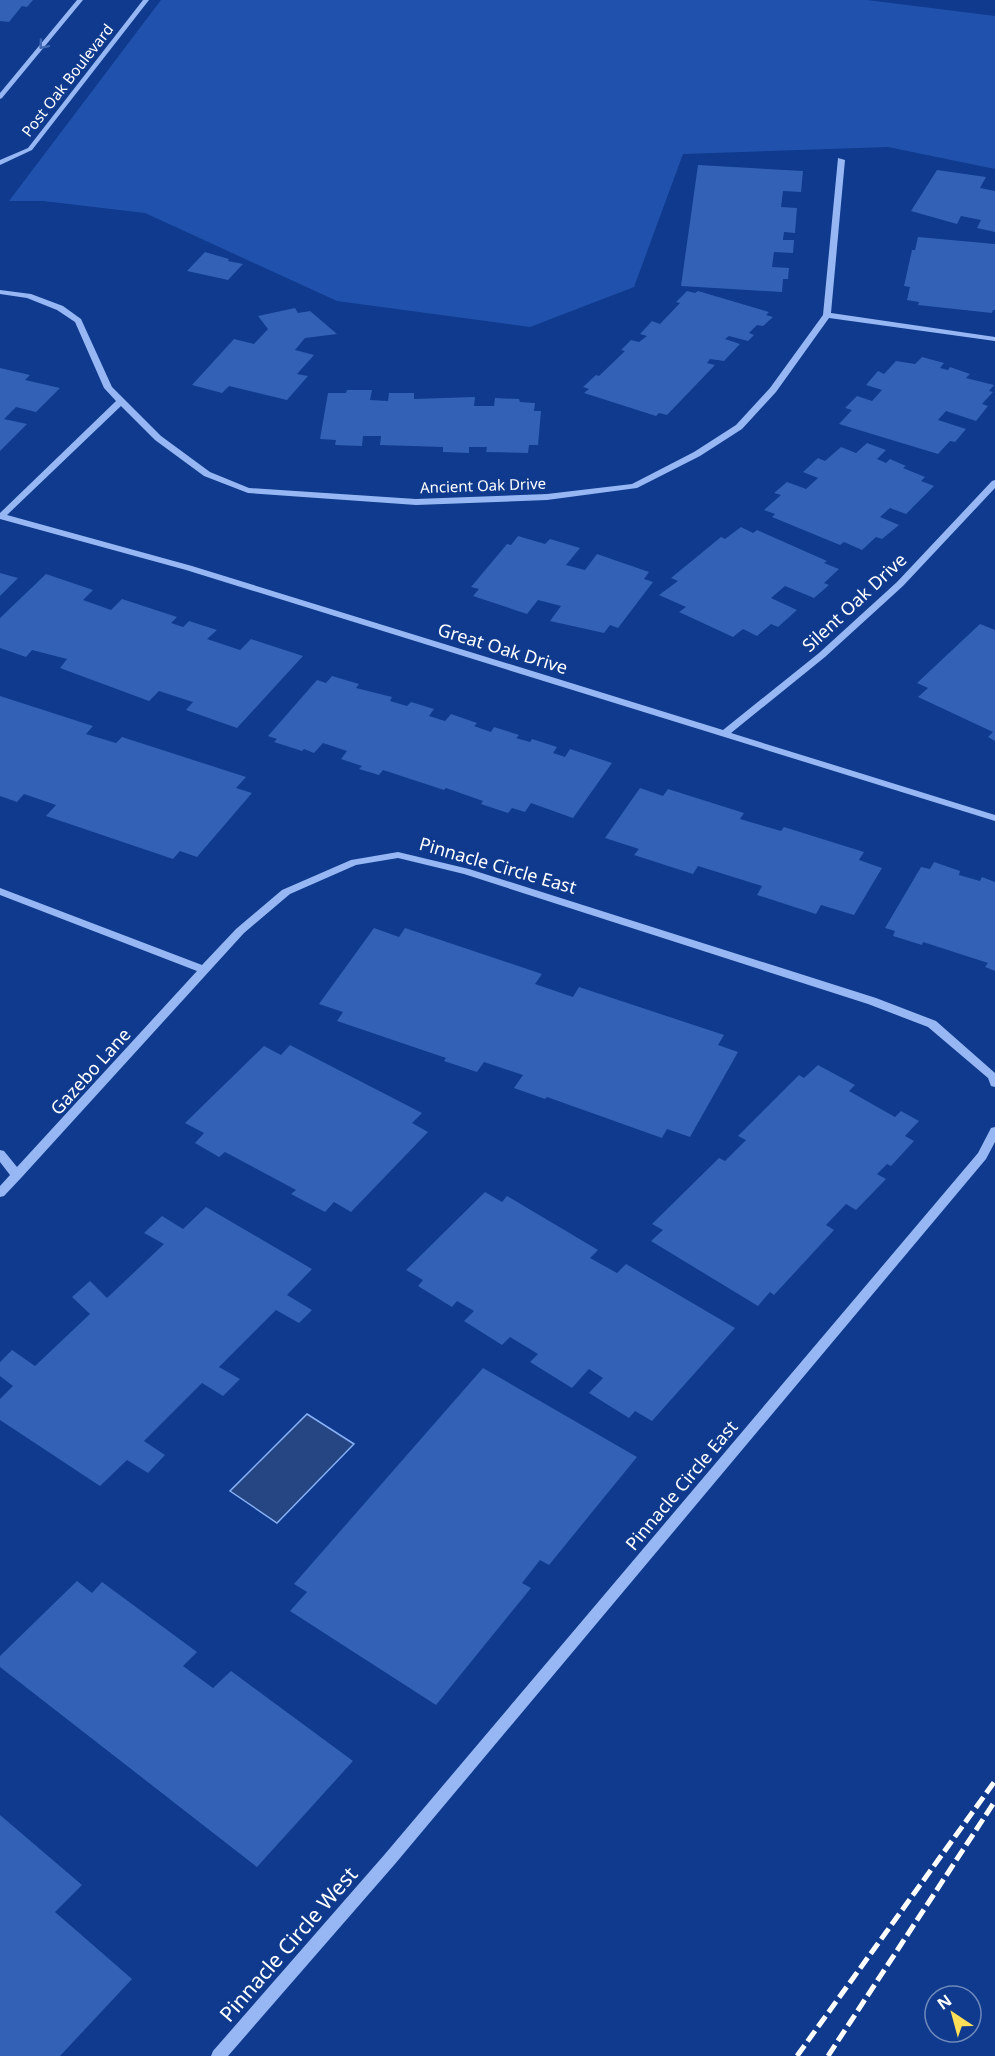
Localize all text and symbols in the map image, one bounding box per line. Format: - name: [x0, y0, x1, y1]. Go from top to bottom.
- street label: Post Oak Boulevard: [17, 19, 117, 141]
- one-way arrow: [39, 38, 50, 49]
- street label: Ancient Oak Drive: [420, 473, 546, 497]
- street label: Silent Oak Drive: [797, 547, 911, 657]
- street label: Great Oak Drive: [435, 617, 571, 679]
- street label: Pinnacle Circle East: [417, 831, 580, 899]
- street label: Gazebo Lane: [45, 1022, 135, 1120]
- street label: Pinnacle Circle East: [620, 1415, 743, 1555]
- street label: Pinnacle Circle West: [213, 1860, 363, 2028]
- north arrow: [923, 1984, 983, 2044]
- text: N: [932, 1989, 956, 2015]

